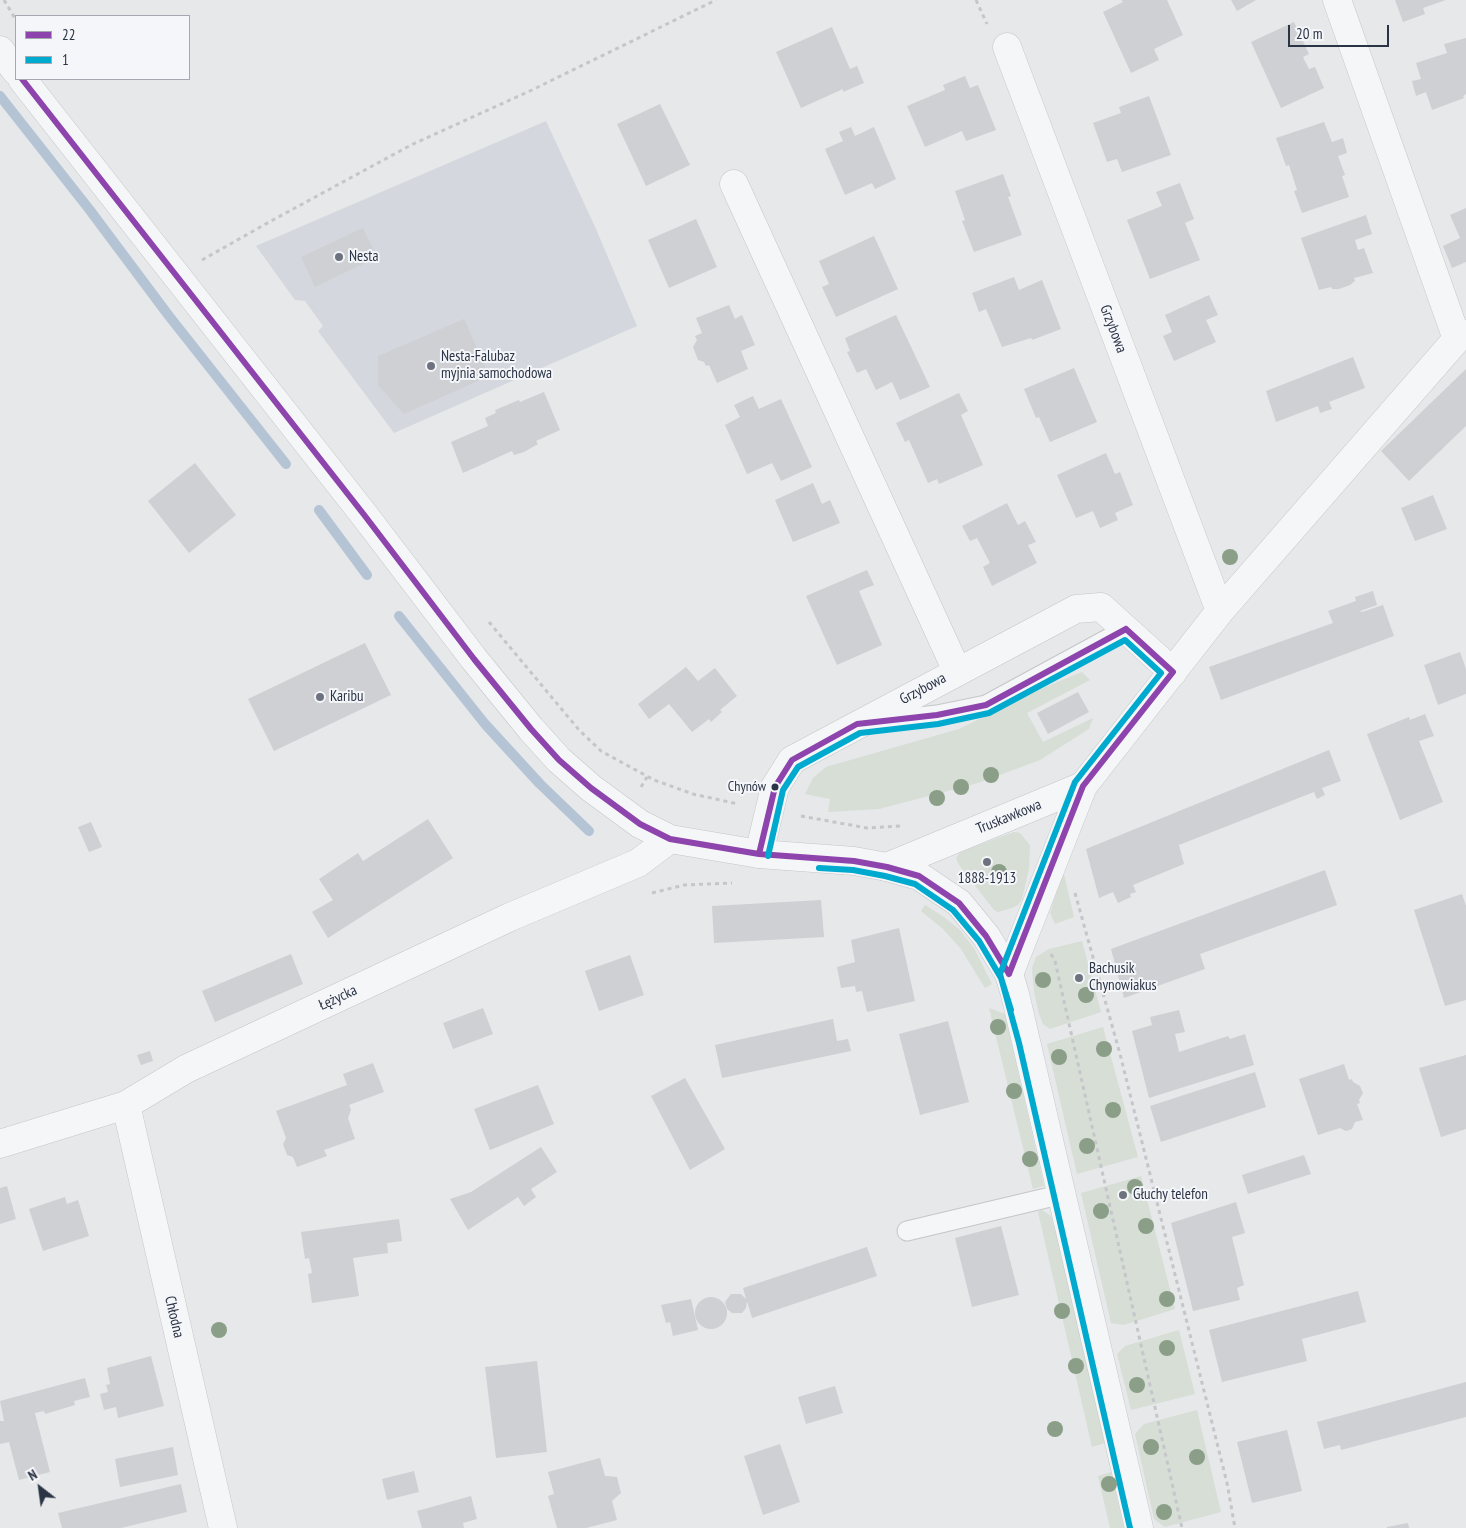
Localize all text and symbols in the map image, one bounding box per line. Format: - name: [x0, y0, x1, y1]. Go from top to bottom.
- legend: [15, 15, 190, 80]
- scale bar: [1291, 15, 1392, 47]
- text: 20 m: [1296, 24, 1322, 43]
- text: 22: [62, 25, 76, 44]
- text: 1: [62, 50, 69, 69]
- place label: Nesta: [349, 248, 378, 266]
- marker: Nesta: [333, 251, 345, 263]
- street label: Grzybowa: [1096, 302, 1130, 356]
- place label: Nesta-Falubaz myjnia samochodowa: [441, 348, 552, 383]
- marker: Nesta-Falubaz myjnia samochodowa: [425, 360, 437, 372]
- street label: Grzybowa: [897, 669, 949, 709]
- place label: Karibu: [330, 688, 363, 706]
- marker: Karibu: [314, 691, 326, 703]
- place label: Chynów: [728, 779, 766, 795]
- marker: Chynów: [770, 782, 780, 792]
- street label: Truskawkowa: [974, 796, 1044, 838]
- marker: 1888-1913: [981, 856, 993, 868]
- place label: 1888-1913: [958, 870, 1016, 888]
- place label: Bachusik Chynowiakus: [1089, 960, 1157, 995]
- marker: Bachusik Chynowiakus: [1073, 972, 1085, 984]
- street label: Łężycka: [316, 981, 360, 1015]
- place label: Głuchy telefon: [1133, 1186, 1208, 1204]
- marker: Głuchy telefon: [1117, 1189, 1129, 1201]
- street label: Chłodna: [160, 1294, 188, 1340]
- north arrow: [15, 1463, 65, 1513]
- text: N: [25, 1465, 40, 1485]

